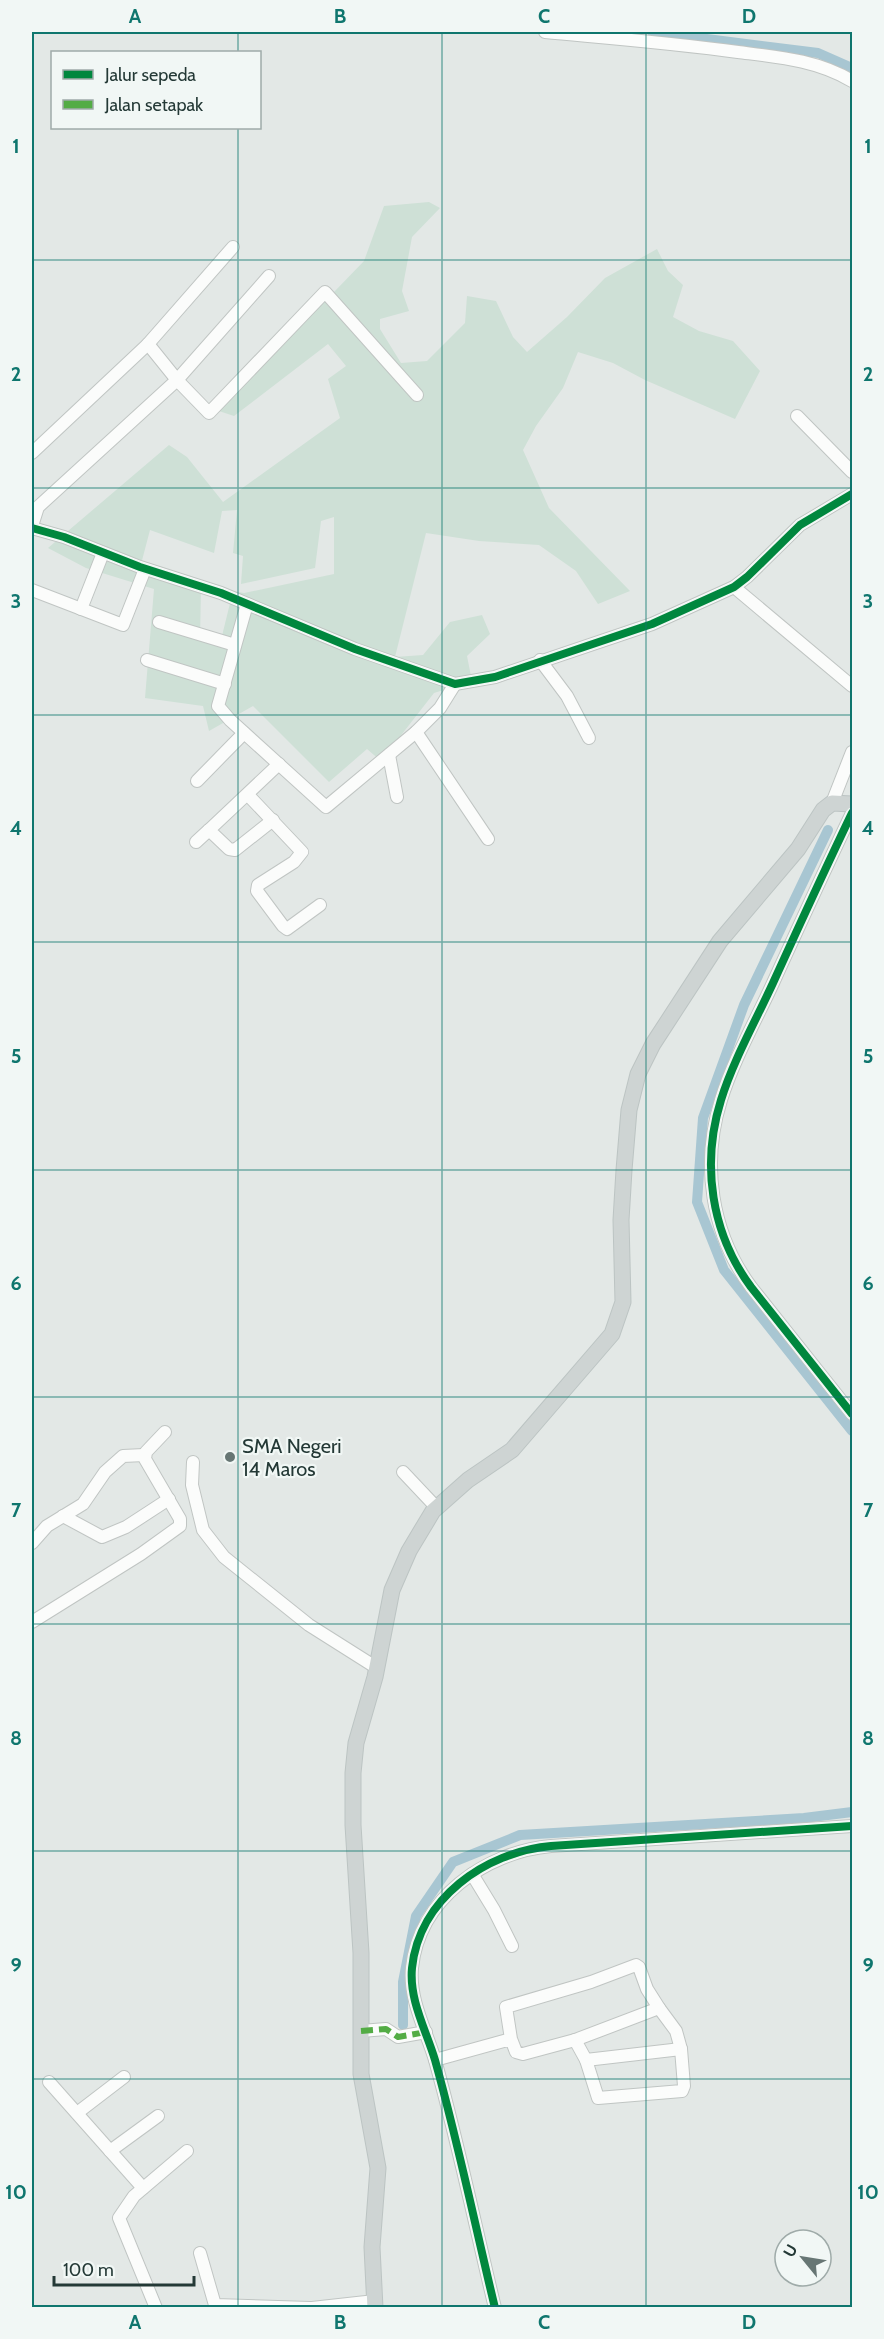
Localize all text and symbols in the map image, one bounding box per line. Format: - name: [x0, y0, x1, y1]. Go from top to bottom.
- text: A: [129, 4, 142, 28]
- text: B: [334, 4, 346, 28]
- text: C: [538, 4, 550, 28]
- text: D: [742, 4, 756, 28]
- legend: [51, 51, 261, 129]
- text: Jalur sepeda: [104, 64, 196, 86]
- text: Jalan setapak: [104, 94, 204, 116]
- text: 1: [12, 134, 20, 158]
- text: 1: [864, 134, 872, 158]
- text: 2: [11, 362, 21, 386]
- text: 2: [863, 362, 873, 386]
- text: 3: [11, 589, 21, 613]
- text: 3: [863, 589, 873, 613]
- text: 4: [10, 816, 22, 840]
- text: 4: [862, 816, 874, 840]
- text: 5: [11, 1044, 21, 1068]
- text: 5: [863, 1044, 873, 1068]
- text: 6: [10, 1271, 22, 1295]
- text: 6: [862, 1271, 874, 1295]
- place label: SMA Negeri 14 Maros: [242, 1434, 342, 1481]
- marker: SMA Negeri 14 Maros: [223, 1450, 237, 1464]
- text: 7: [11, 1498, 22, 1522]
- text: 7: [863, 1498, 874, 1522]
- text: 8: [10, 1726, 22, 1750]
- text: 8: [862, 1726, 874, 1750]
- text: 9: [10, 1953, 22, 1977]
- text: 9: [862, 1953, 874, 1977]
- text: 10: [5, 2180, 27, 2204]
- text: 10: [857, 2180, 879, 2204]
- north arrow: [773, 2228, 833, 2288]
- text: U: [779, 2241, 802, 2260]
- scale bar: [54, 2249, 194, 2287]
- text: 100 m: [63, 2259, 114, 2281]
- text: A: [129, 2310, 142, 2334]
- text: B: [334, 2310, 346, 2334]
- text: C: [538, 2310, 550, 2334]
- text: D: [742, 2310, 756, 2334]

